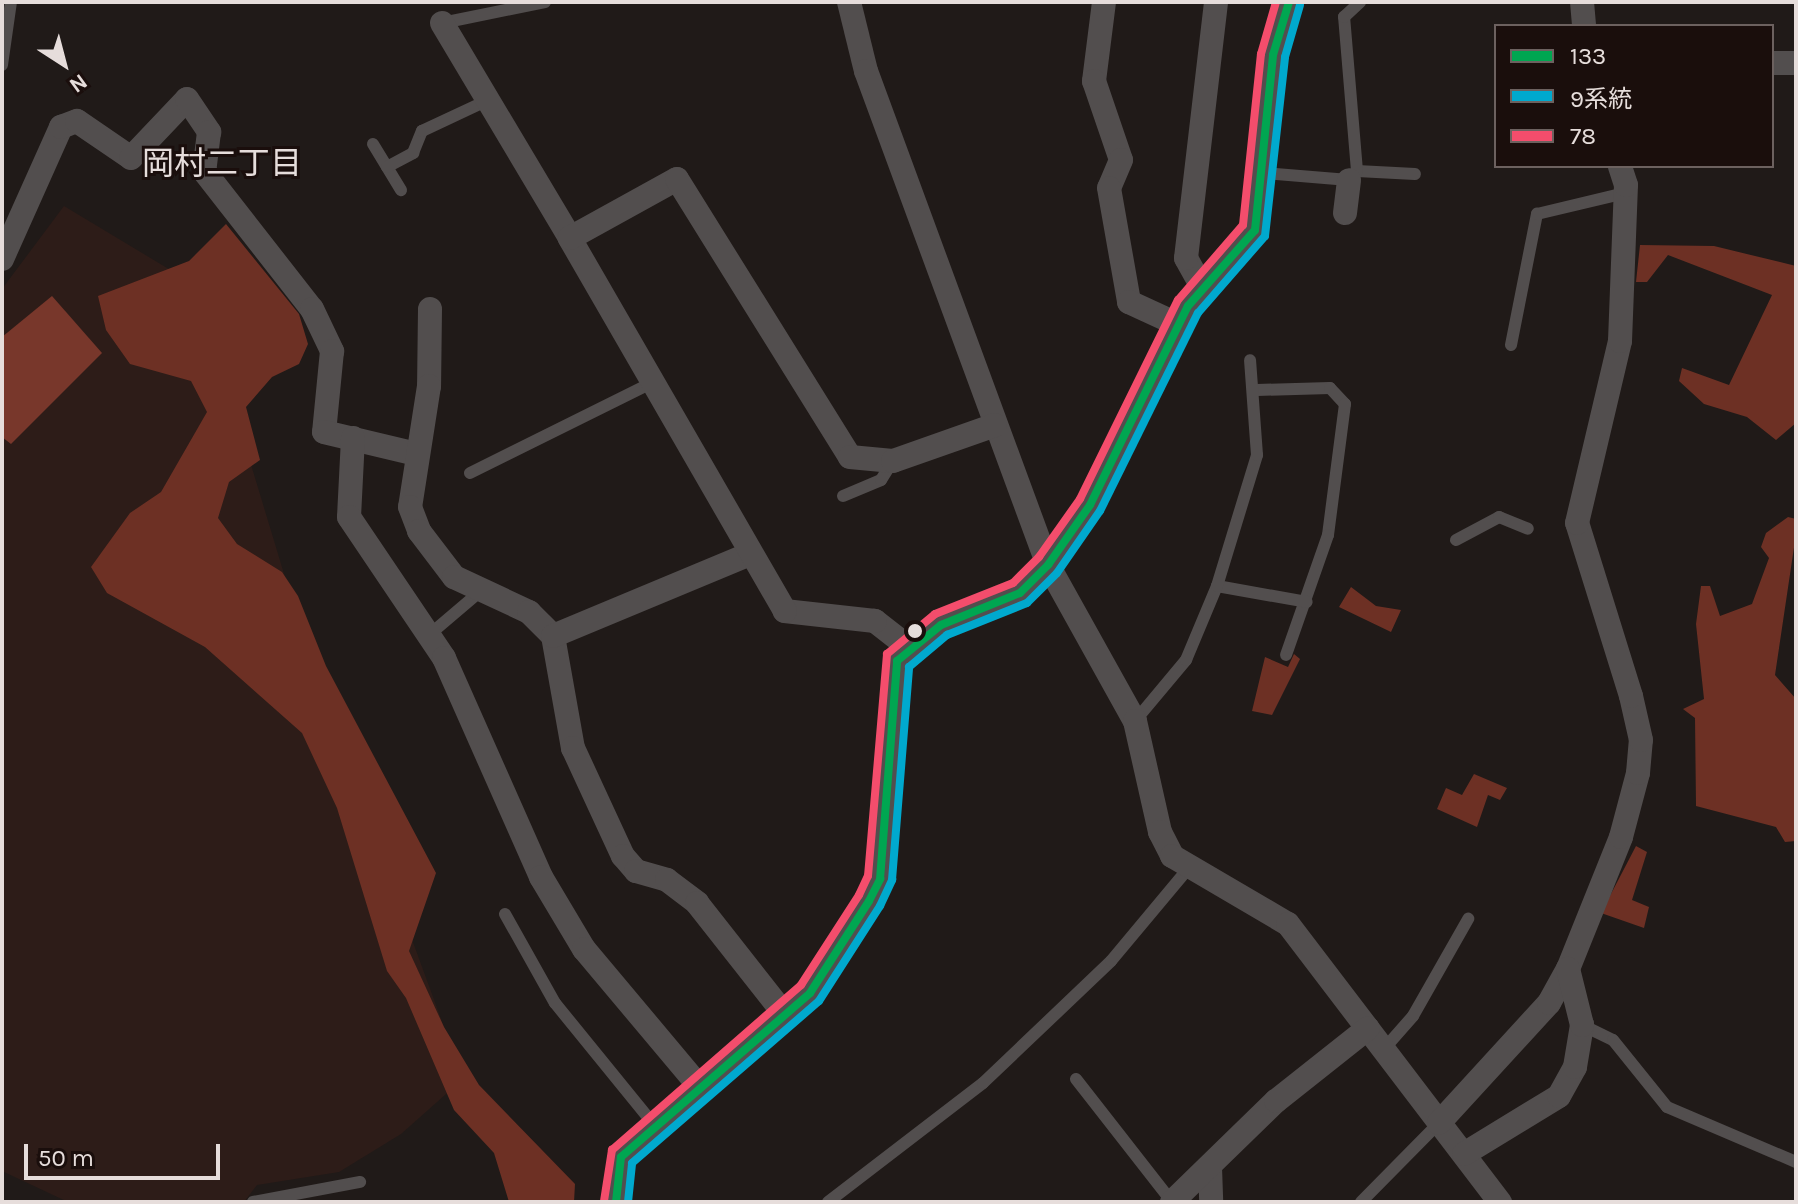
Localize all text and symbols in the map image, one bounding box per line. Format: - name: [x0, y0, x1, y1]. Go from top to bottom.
- north arrow: [24, 24, 104, 104]
- legend: [1494, 24, 1774, 168]
- text: 133: [1570, 42, 1606, 70]
- text: N: [64, 68, 92, 99]
- text: 9系統: [1570, 85, 1632, 113]
- text: 78: [1570, 122, 1596, 150]
- district label: 岡村二丁目: [142, 145, 302, 183]
- unlabelled marker: [907, 623, 923, 639]
- scale bar: [28, 1128, 224, 1178]
- text: 50 m: [38, 1144, 94, 1172]

